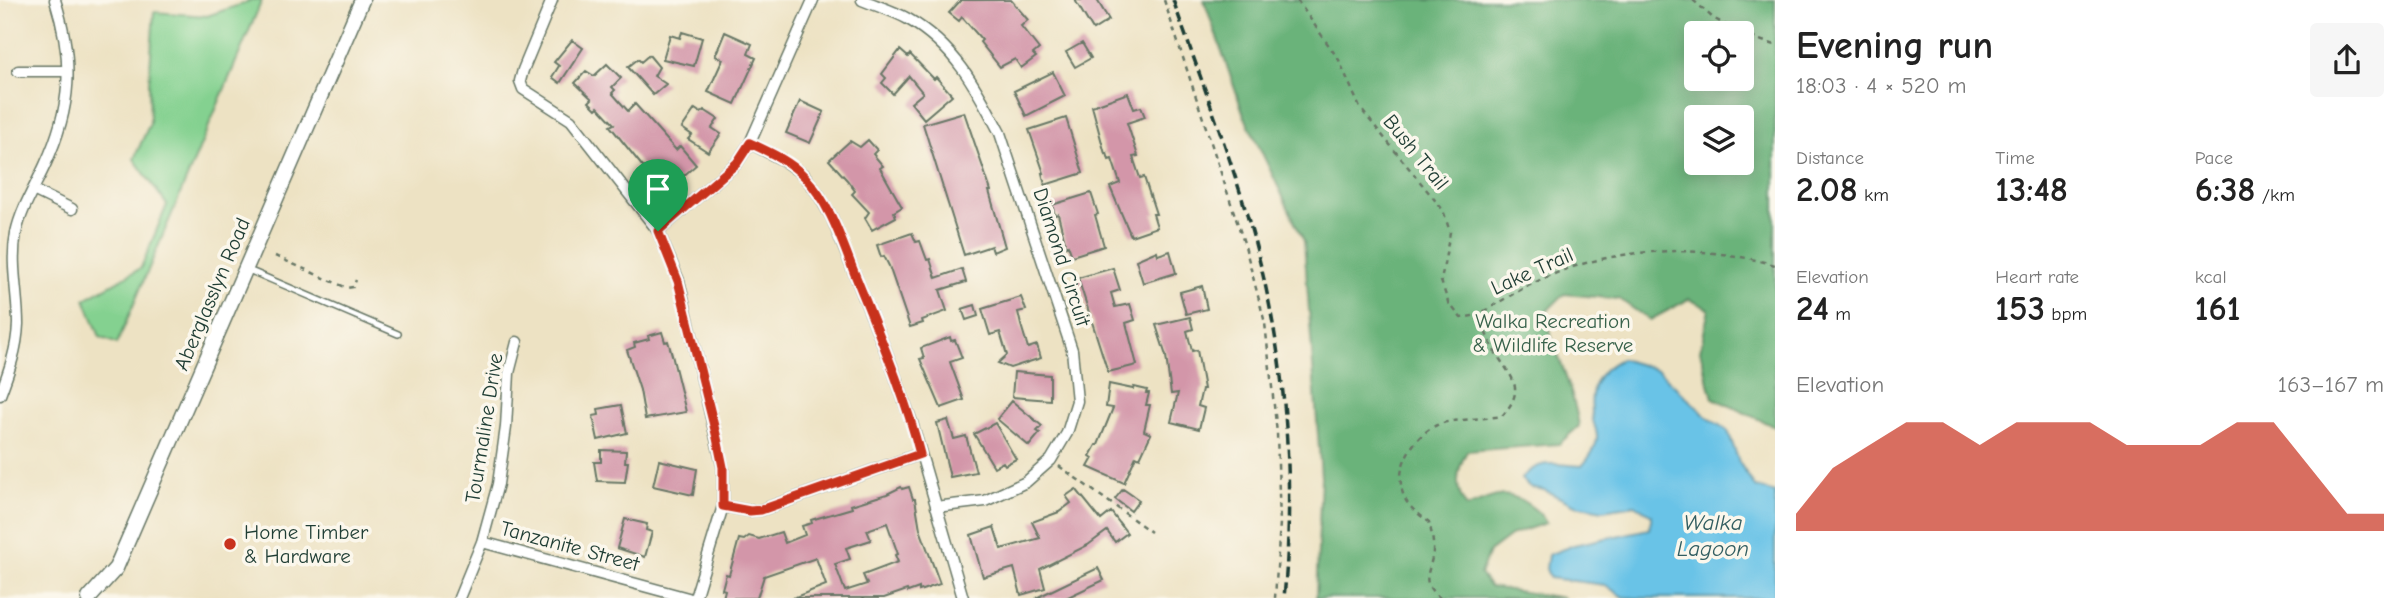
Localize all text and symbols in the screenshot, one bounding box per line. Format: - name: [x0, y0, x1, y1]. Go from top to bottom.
- map controls: [1684, 21, 1754, 175]
- button: locate: [1684, 21, 1754, 91]
- button: share: [2310, 23, 2384, 97]
- text: Evening run: [1796, 24, 1993, 68]
- text: 18:03 · 4 × 520 m: [1796, 72, 1967, 99]
- button: layers: [1684, 105, 1754, 175]
- street label: Bush Trail: [1378, 110, 1454, 194]
- text: Distance: [1796, 147, 1864, 169]
- text: Time: [1995, 147, 2035, 169]
- text: Pace: [2195, 147, 2233, 169]
- pin: [628, 159, 688, 231]
- text: 2.08: [1796, 169, 1858, 210]
- text: 13:48: [1995, 169, 2068, 210]
- text: 6:38: [2195, 169, 2255, 210]
- icon: arrive: [639, 170, 677, 208]
- text: km: [1858, 184, 1889, 206]
- text: /km: [2255, 184, 2295, 206]
- street label: Diamond Circuit: [1028, 185, 1096, 330]
- street label: Aberglasslyn Road: [169, 214, 255, 374]
- street label: Lake Trail: [1487, 242, 1577, 300]
- text: Elevation: [1796, 266, 1869, 288]
- text: Heart rate: [1995, 266, 2079, 288]
- text: kcal: [2195, 266, 2227, 288]
- text: 24: [1796, 288, 1829, 329]
- text: 153: [1995, 288, 2045, 329]
- text: 161: [2195, 288, 2240, 329]
- text: m: [1829, 303, 1851, 325]
- text: bpm: [2045, 303, 2087, 325]
- park label: Walka Recreation & Wildlife Reserve: [1473, 309, 1633, 357]
- street label: Tourmaline Drive: [460, 351, 508, 505]
- text: Elevation: [1796, 371, 1884, 398]
- text: 163–167 m: [2278, 371, 2384, 398]
- water label: Walka Lagoon: [1677, 509, 1749, 562]
- street label: Tanzanite Street: [498, 516, 643, 576]
- place label: Home Timber & Hardware: [244, 520, 369, 568]
- marker: Home Timber & Hardware: [222, 536, 238, 552]

